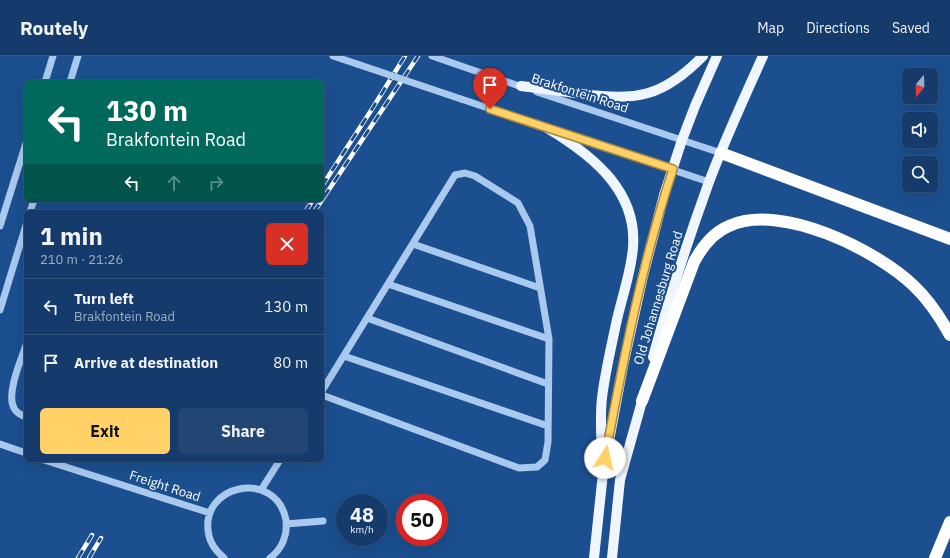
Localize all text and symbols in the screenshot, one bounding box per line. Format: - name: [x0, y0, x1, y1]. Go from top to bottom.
- text: Routely: [20, 16, 88, 40]
- text: Map: [757, 19, 784, 37]
- text: Directions: [806, 19, 870, 37]
- text: Saved: [892, 19, 930, 37]
- pin: [473, 68, 507, 109]
- north arrow: [902, 68, 938, 104]
- map controls: [902, 68, 938, 192]
- street label: Brakfontein Road: [529, 69, 631, 117]
- icon: arrive: [479, 74, 501, 96]
- text: 130 m: [106, 92, 188, 129]
- icon: left: [40, 96, 92, 148]
- button: sound: [902, 112, 938, 148]
- text: Brakfontein Road: [106, 128, 246, 151]
- button: search: [902, 156, 938, 192]
- icon: left: [121, 172, 143, 194]
- icon: ahead: [163, 172, 185, 194]
- icon: right: [205, 172, 227, 194]
- text: 1 min: [40, 220, 103, 252]
- button: close: [266, 223, 308, 265]
- street label: Old Johannesburg Road: [630, 229, 686, 367]
- text: 210 m · 21:26: [40, 251, 123, 268]
- text: Turn left: [74, 289, 134, 308]
- icon: left: [40, 296, 62, 318]
- text: 130 m: [264, 297, 308, 316]
- text: Brakfontein Road: [74, 308, 175, 325]
- icon: arrive: [40, 352, 62, 374]
- text: Arrive at destination: [74, 353, 218, 372]
- text: 80 m: [273, 353, 308, 372]
- button: Exit: [40, 408, 170, 454]
- button: Share: [178, 408, 308, 454]
- position arrow: [584, 437, 626, 479]
- street label: Freight Road: [127, 467, 203, 505]
- speed limit sign: 50: [396, 494, 448, 546]
- text: 48: [350, 501, 374, 528]
- text: km/h: [350, 523, 374, 536]

